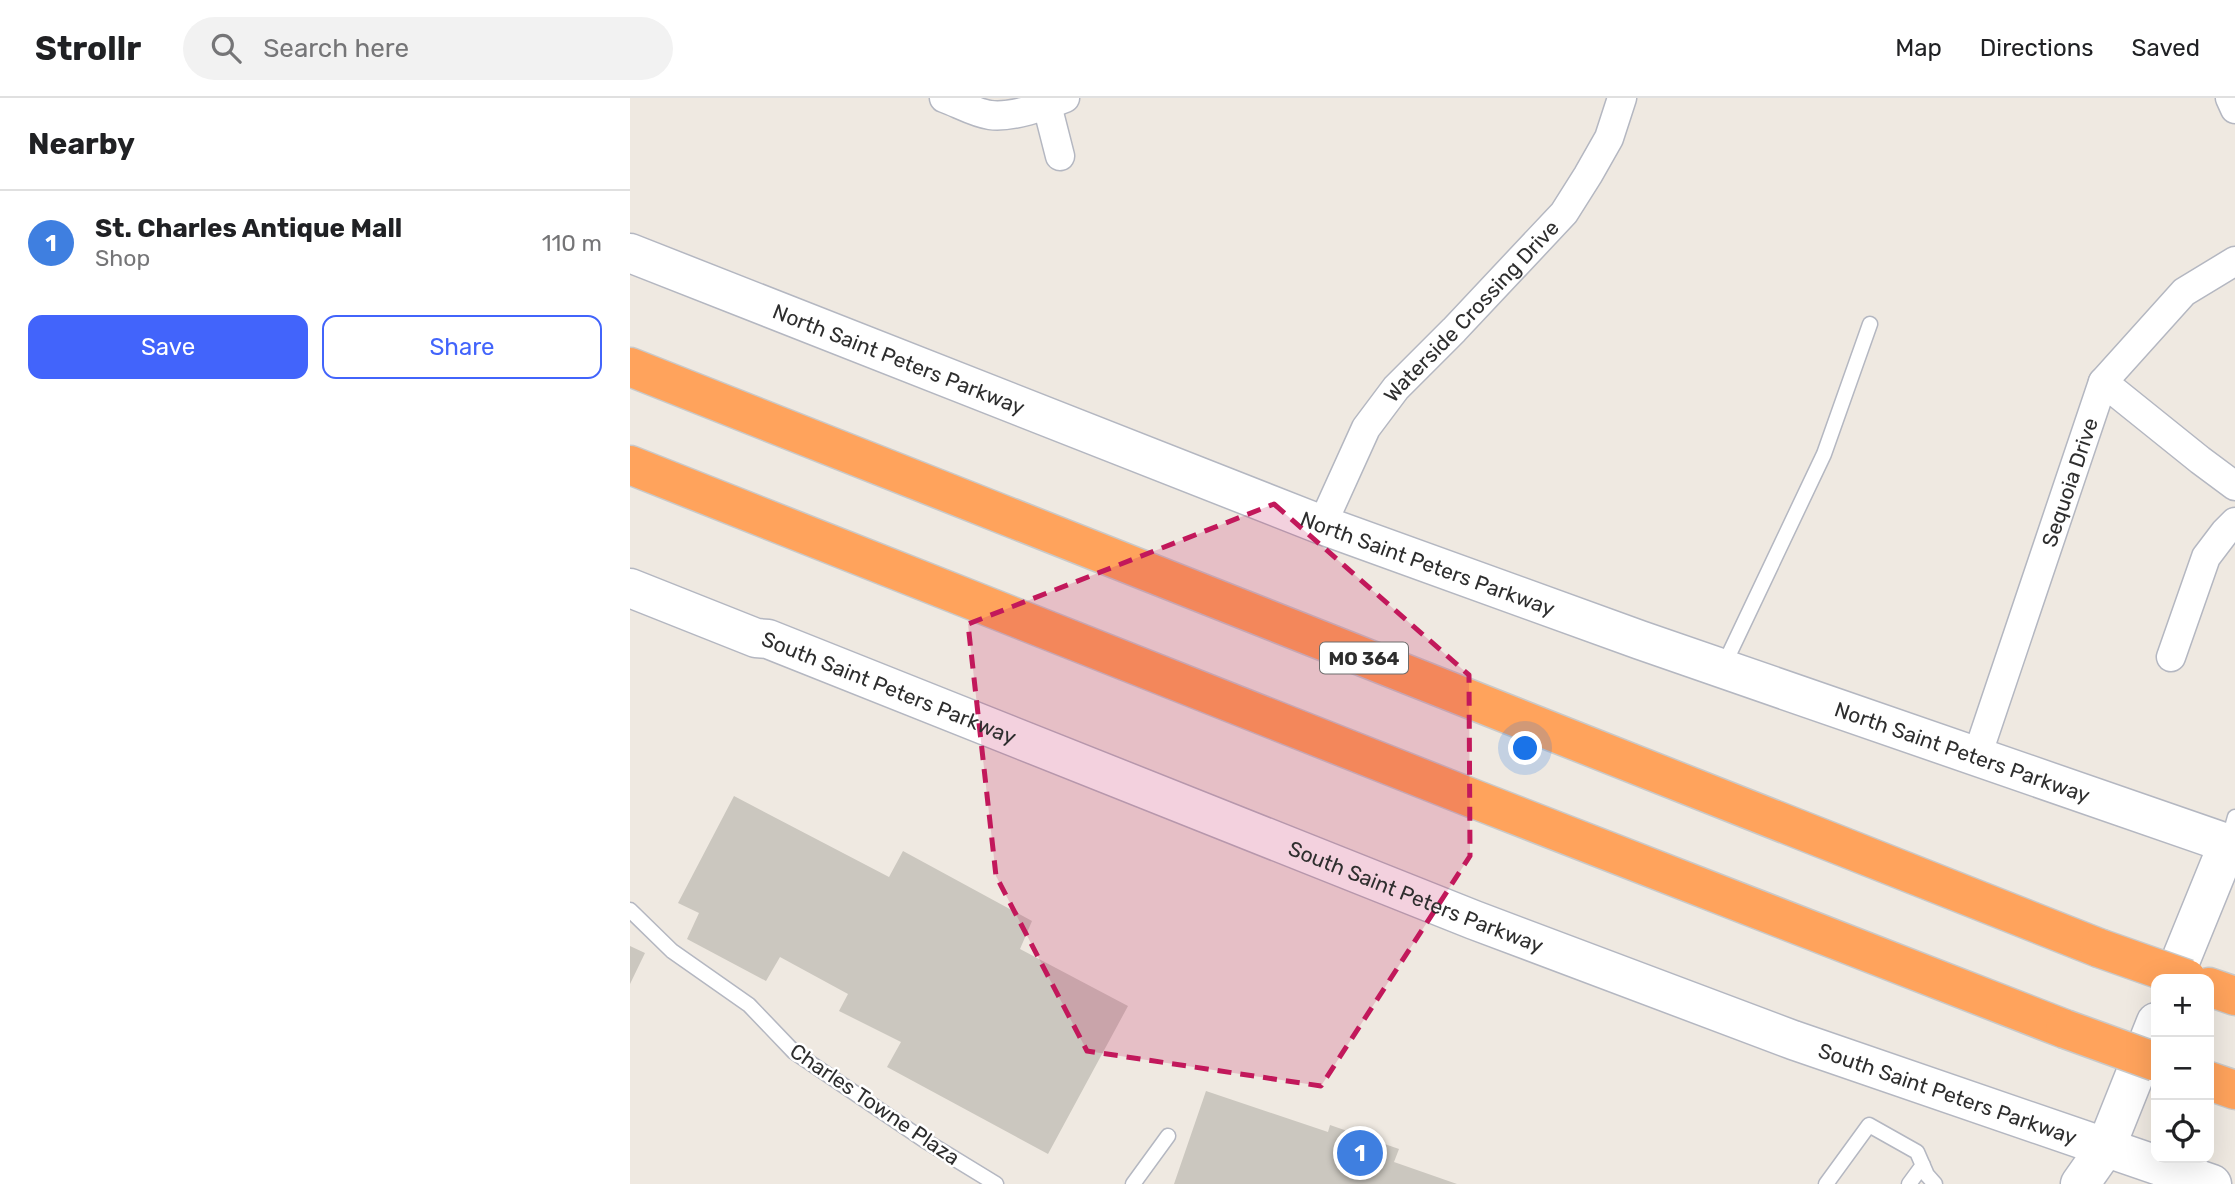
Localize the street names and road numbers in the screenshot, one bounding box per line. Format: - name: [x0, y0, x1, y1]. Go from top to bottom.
- street label: Waterside Crossing Drive: [1378, 215, 1564, 406]
- street label: North Saint Peters Parkway: [769, 298, 1029, 420]
- street label: Sequoia Drive: [2036, 414, 2103, 550]
- street label: North Saint Peters Parkway: [1297, 505, 1559, 621]
- street label: South Saint Peters Parkway: [758, 625, 1020, 749]
- road number: MO 364: [1320, 642, 1408, 674]
- street label: North Saint Peters Parkway: [1832, 696, 2094, 808]
- street label: South Saint Peters Parkway: [1285, 835, 1547, 958]
- street label: South Saint Peters Parkway: [1815, 1037, 2081, 1149]
- street label: Charles Towne Plaza: [785, 1038, 965, 1170]

